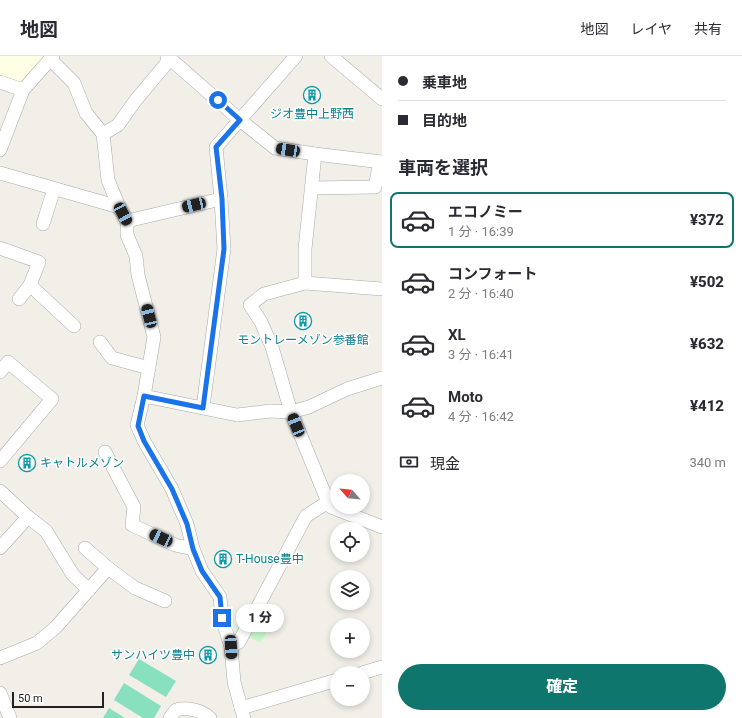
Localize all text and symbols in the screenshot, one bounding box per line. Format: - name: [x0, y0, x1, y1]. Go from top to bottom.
- text: 地図: [20, 18, 58, 41]
- text: 地図: [580, 21, 608, 37]
- text: レイヤ: [630, 21, 672, 37]
- text: 共有: [694, 21, 722, 37]
- text: 乗車地: [422, 74, 467, 92]
- building icon: ジオ豊中上野西: [302, 85, 322, 105]
- route start: [209, 91, 227, 109]
- place label: ジオ豊中上野西: [270, 107, 354, 121]
- text: 目的地: [422, 112, 467, 130]
- car: [275, 142, 301, 158]
- text: 車両を選択: [398, 157, 488, 178]
- car: [181, 196, 207, 214]
- car: [112, 201, 134, 227]
- icon: car: [400, 202, 436, 238]
- text: エコノミー: [448, 203, 523, 221]
- text: ¥372: [690, 211, 724, 229]
- text: 1 分 · 16:39: [448, 224, 514, 239]
- icon: car: [400, 264, 436, 300]
- text: コンフォート: [448, 265, 538, 283]
- text: ¥502: [690, 273, 724, 291]
- text: 2 分 · 16:40: [448, 286, 514, 301]
- car: [140, 303, 158, 329]
- building icon: モントレーメゾン参番館: [293, 311, 313, 331]
- icon: car: [400, 326, 436, 362]
- text: XL: [448, 326, 466, 344]
- place label: モントレーメゾン参番館: [237, 333, 369, 347]
- text: ¥632: [690, 335, 724, 353]
- text: 3 分 · 16:41: [448, 347, 514, 362]
- icon: car: [400, 388, 436, 424]
- text: Moto: [448, 388, 483, 406]
- text: ¥412: [690, 397, 724, 415]
- text: 4 分 · 16:42: [448, 409, 514, 424]
- car: [286, 412, 306, 438]
- icon: cash: [398, 451, 420, 473]
- building icon: キャトルメゾン: [17, 453, 37, 473]
- text: 現金: [430, 455, 460, 473]
- text: 340 m: [689, 455, 726, 470]
- place label: キャトルメゾン: [40, 456, 124, 470]
- north arrow: [330, 474, 370, 514]
- map controls: [330, 474, 370, 706]
- button: locate: [330, 522, 370, 562]
- car: [148, 527, 174, 549]
- building icon: T-House豊中: [213, 549, 233, 569]
- place label: T-House豊中: [236, 552, 304, 566]
- button: layers: [330, 570, 370, 610]
- callout: 1 分: [236, 604, 284, 632]
- route end: [213, 609, 231, 627]
- text: 1 分: [248, 610, 272, 625]
- button: +: [330, 618, 370, 658]
- car: [224, 635, 238, 659]
- building icon: サンハイツ豊中: [198, 645, 218, 665]
- place label: サンハイツ豊中: [111, 648, 195, 662]
- button: 確定: [398, 664, 726, 710]
- button: −: [330, 666, 370, 706]
- scale bar: [12, 690, 104, 709]
- text: 50 m: [18, 692, 43, 705]

